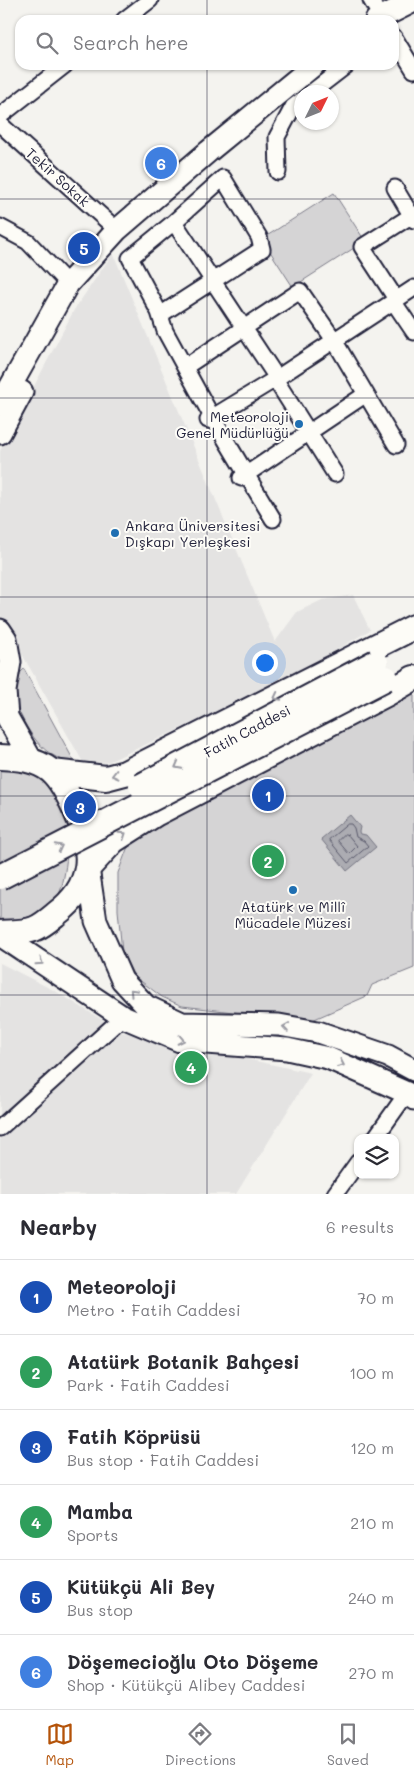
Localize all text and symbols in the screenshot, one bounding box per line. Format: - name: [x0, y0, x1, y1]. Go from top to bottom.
- search box: [15, 15, 399, 70]
- icon: search: [33, 29, 61, 57]
- text: Search here: [73, 30, 189, 55]
- north arrow: [294, 85, 339, 130]
- street label: Tekir Sokak: [22, 143, 94, 211]
- pin: 6: [145, 144, 177, 182]
- pin: 5: [68, 229, 100, 267]
- place label: Meteoroloji Genel Müdürlüğü: [176, 407, 289, 442]
- marker: Meteoroloji Genel Müdürlüğü: [293, 418, 305, 430]
- place label: Ankara Üniversitesi Dışkapı Yerleşkesi: [125, 516, 260, 551]
- marker: Ankara Üniversitesi Dışkapı Yerleşkesi: [109, 527, 121, 539]
- your location: [252, 650, 278, 676]
- one-way arrow: [273, 691, 282, 701]
- street label: Fatih Caddesi: [200, 700, 294, 762]
- one-way arrow: [175, 760, 184, 770]
- one-way arrow: [111, 769, 120, 780]
- pin: 1: [252, 776, 284, 814]
- pin: 3: [64, 788, 96, 826]
- one-way arrow: [118, 831, 127, 841]
- pin: 2: [252, 842, 284, 880]
- one-way arrow: [54, 843, 63, 853]
- marker: Atatürk ve Millî Mücadele Müzesi: [287, 884, 299, 896]
- place label: Atatürk ve Millî Mücadele Müzesi: [235, 897, 351, 932]
- one-way arrow: [35, 956, 44, 965]
- one-way arrow: [130, 989, 139, 998]
- one-way arrow: [281, 1022, 290, 1032]
- one-way arrow: [177, 1034, 186, 1045]
- pin: 4: [175, 1048, 207, 1086]
- one-way arrow: [336, 1058, 345, 1069]
- map controls: [354, 1134, 399, 1179]
- button: layers: [354, 1134, 399, 1179]
- text: Nearby: [20, 1213, 97, 1240]
- text: 6 results: [326, 1216, 394, 1237]
- text: Meteoroloji: [67, 1274, 177, 1299]
- text: 1: [32, 1287, 40, 1308]
- text: 70 m: [357, 1287, 394, 1308]
- text: Metro · Fatih Caddesi: [67, 1299, 241, 1320]
- text: Atatürk Botanik Bahçesi: [67, 1349, 300, 1374]
- text: 2: [32, 1362, 40, 1383]
- text: 100 m: [349, 1362, 394, 1383]
- text: Park · Fatih Caddesi: [67, 1374, 230, 1395]
- text: Fatih Köprüsü: [67, 1424, 201, 1449]
- text: 3: [31, 1437, 41, 1458]
- text: 120 m: [350, 1437, 394, 1458]
- text: Bus stop · Fatih Caddesi: [67, 1449, 259, 1470]
- text: Mamba: [67, 1499, 133, 1524]
- text: 4: [31, 1512, 41, 1533]
- text: 210 m: [350, 1512, 394, 1533]
- text: Sports: [67, 1524, 118, 1545]
- text: Kütükçü Ali Bey: [67, 1574, 215, 1599]
- text: 5: [31, 1587, 41, 1608]
- text: 240 m: [348, 1587, 394, 1608]
- text: Bus stop: [67, 1599, 133, 1620]
- text: Döşemecioğlu Oto Döşeme: [67, 1649, 318, 1674]
- text: 6: [31, 1662, 41, 1683]
- text: 270 m: [348, 1662, 394, 1683]
- text: Shop · Kütükçü Alibey Caddesi: [67, 1674, 305, 1695]
- tab: Map: [45, 1720, 74, 1769]
- tab: Directions: [165, 1720, 236, 1769]
- tab: Saved: [327, 1720, 369, 1769]

